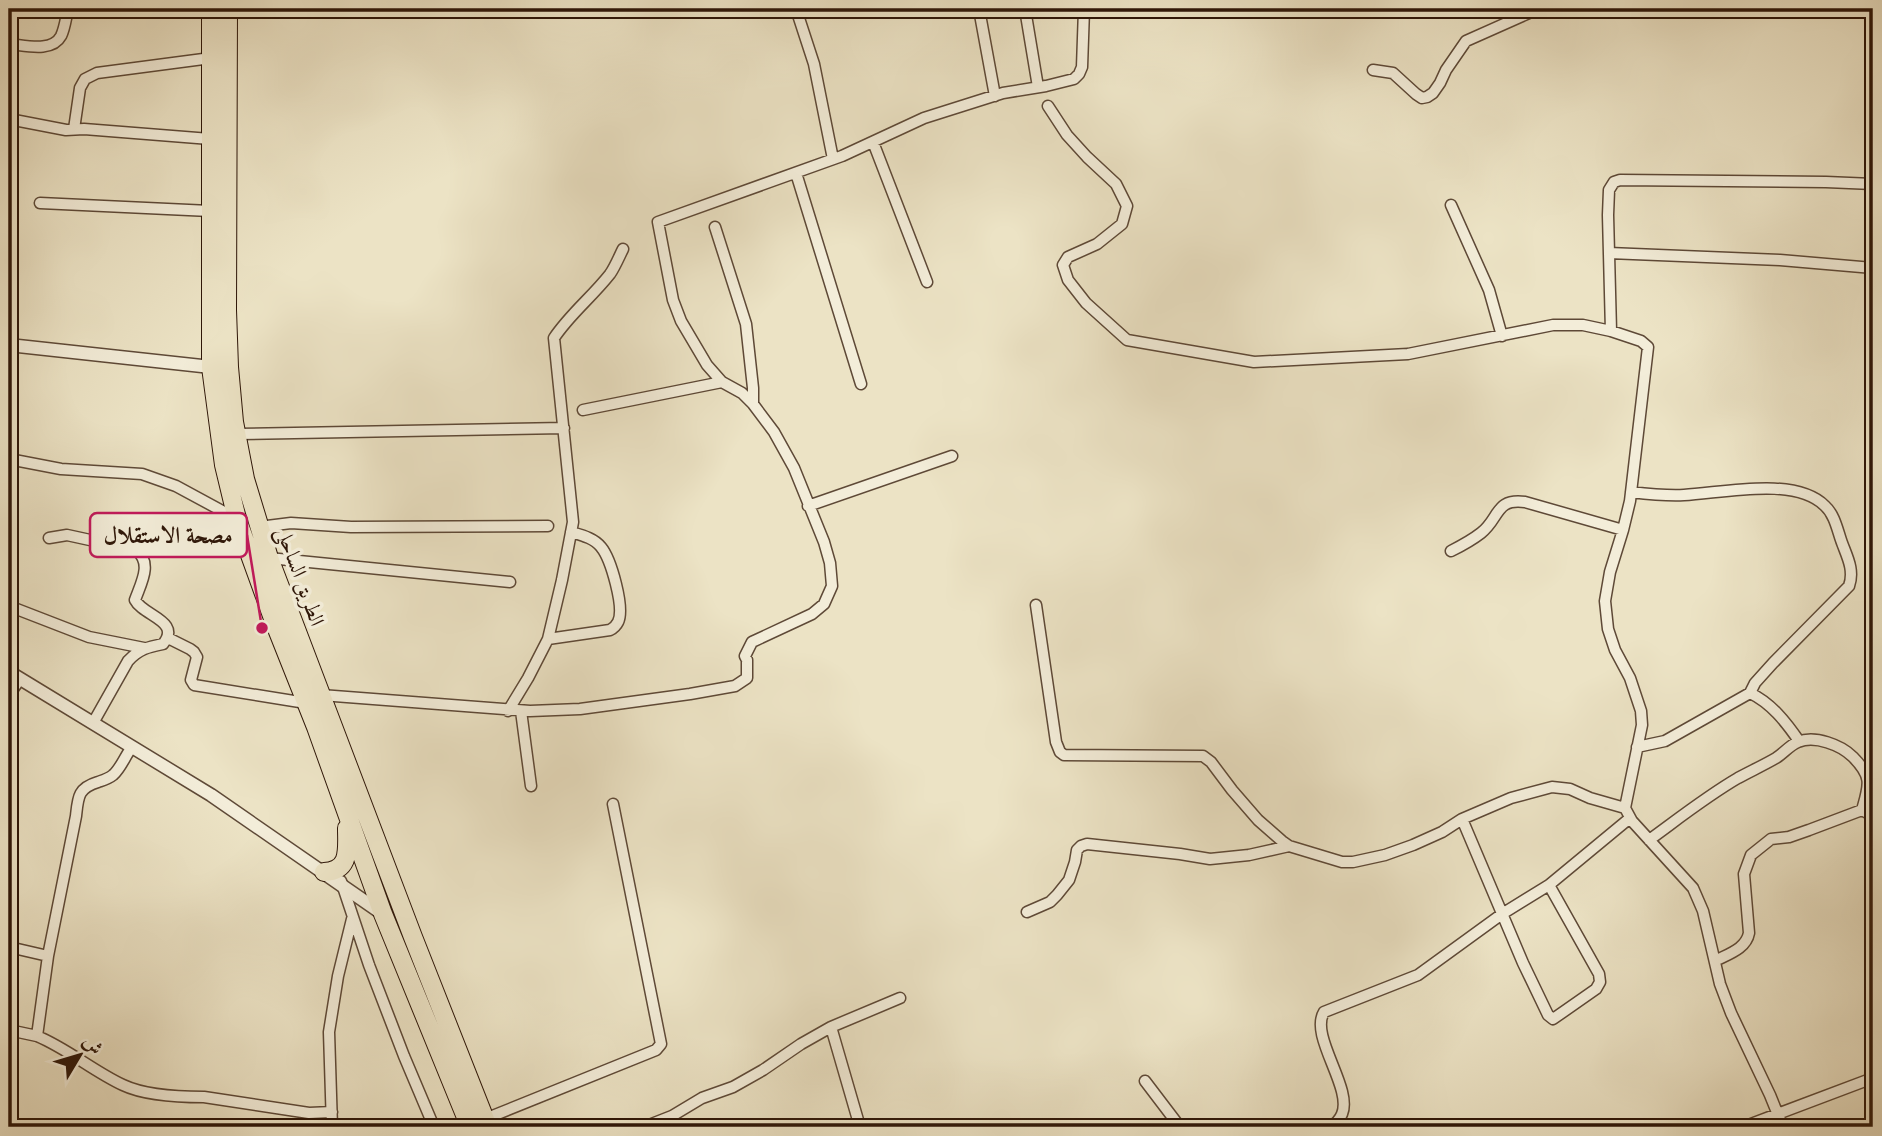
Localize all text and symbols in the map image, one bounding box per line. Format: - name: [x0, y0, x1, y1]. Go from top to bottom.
- callout: مصحة الاستقلال: [90, 513, 247, 557]
- text: مصحة الاستقلال: [103, 521, 233, 549]
- street label: الطريق الساحلى: [268, 523, 330, 630]
- north arrow: [46, 1020, 116, 1090]
- text: ش: [78, 1030, 108, 1059]

